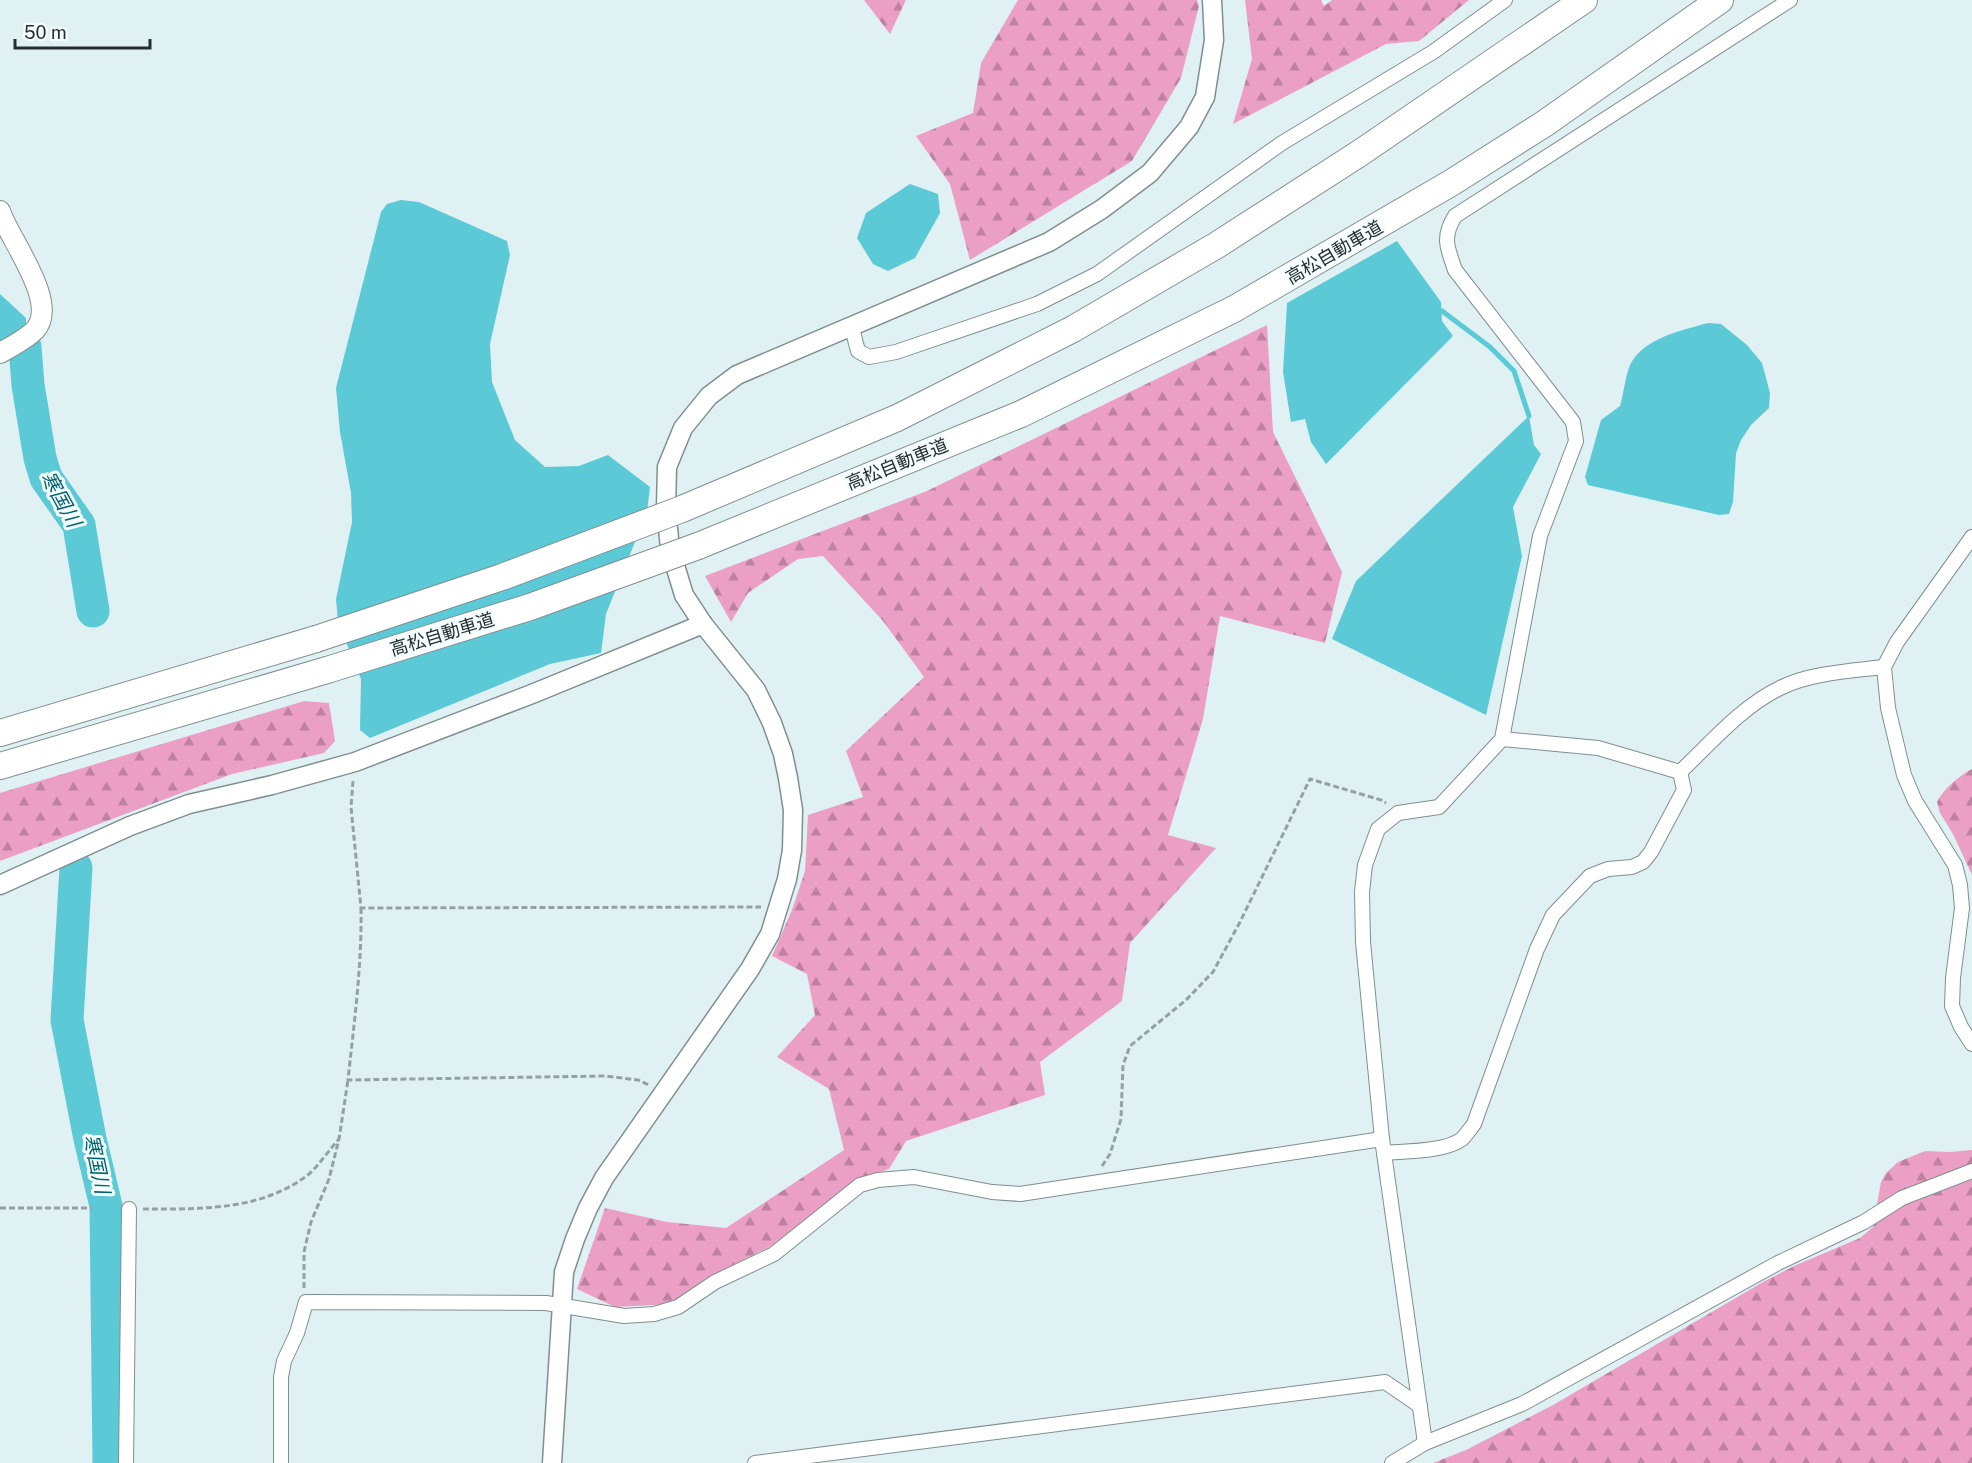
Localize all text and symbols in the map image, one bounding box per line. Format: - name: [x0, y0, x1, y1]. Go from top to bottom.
- scale bar: [15, 12, 150, 50]
- text: 50 m: [24, 22, 67, 43]
- street label: 高松自動車道: [1282, 216, 1386, 288]
- street label: 高松自動車道: [843, 434, 951, 494]
- water label: 寒国川: [36, 467, 87, 533]
- street label: 高松自動車道: [387, 608, 497, 660]
- water label: 寒国川: [79, 1132, 115, 1198]

